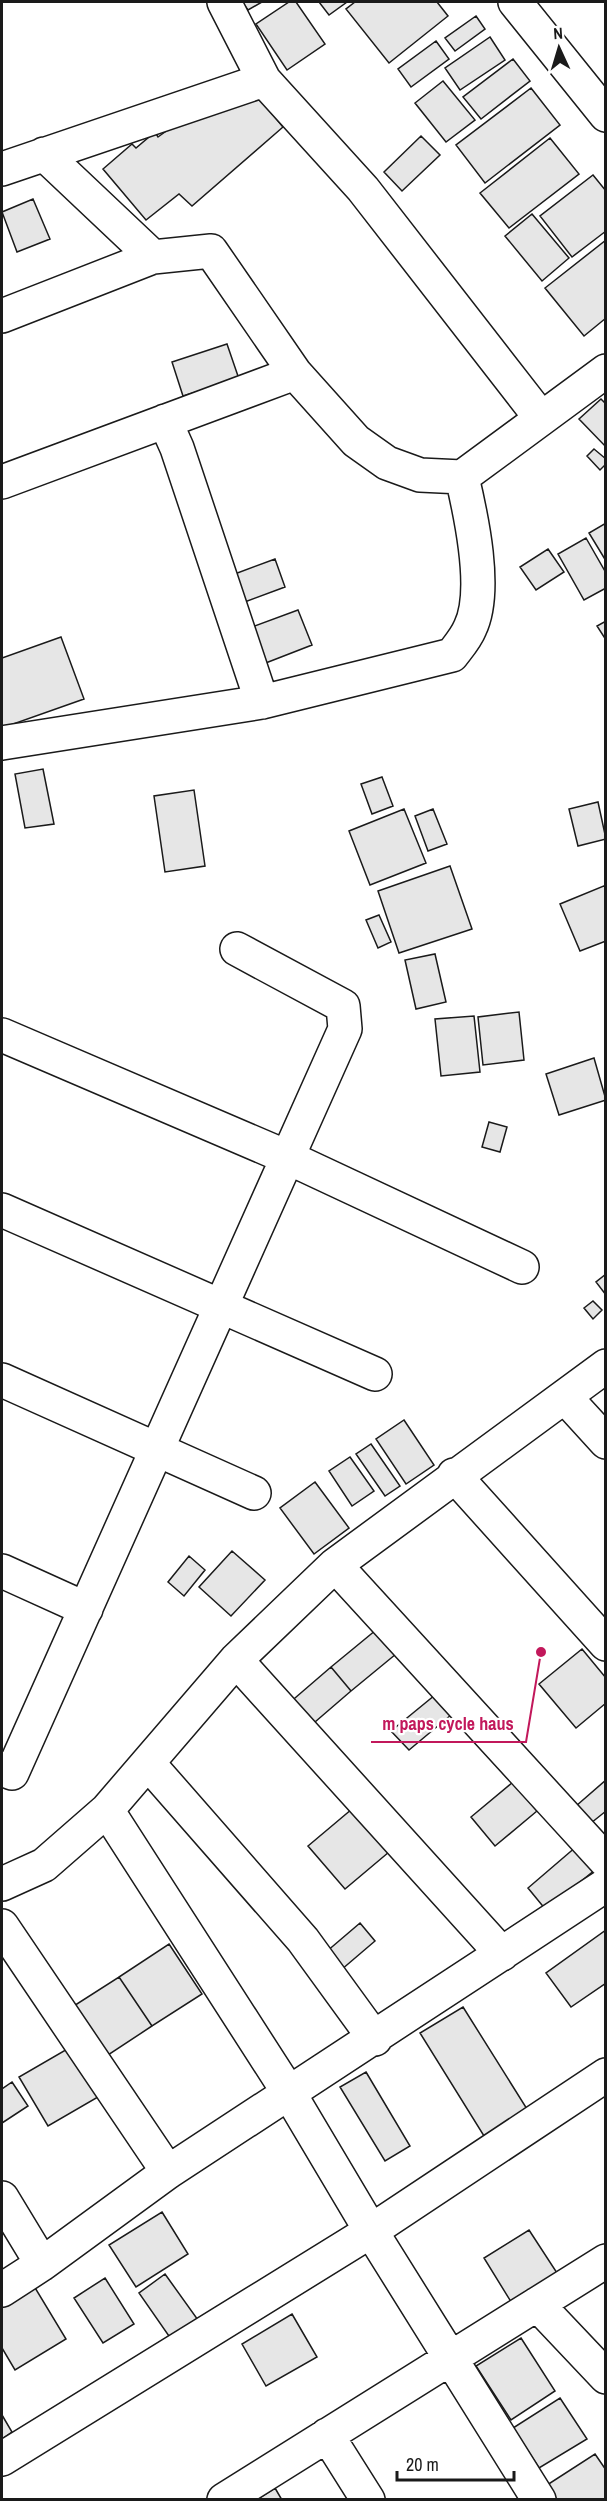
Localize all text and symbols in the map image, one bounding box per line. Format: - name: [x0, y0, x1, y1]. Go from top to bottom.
- north arrow: [529, 18, 589, 78]
- text: N: [552, 22, 563, 44]
- callout: m paps cycle haus: [371, 1706, 526, 1742]
- text: m paps cycle haus: [382, 1711, 514, 1736]
- scale bar: [397, 2444, 514, 2482]
- text: 20 m: [406, 2452, 439, 2477]

